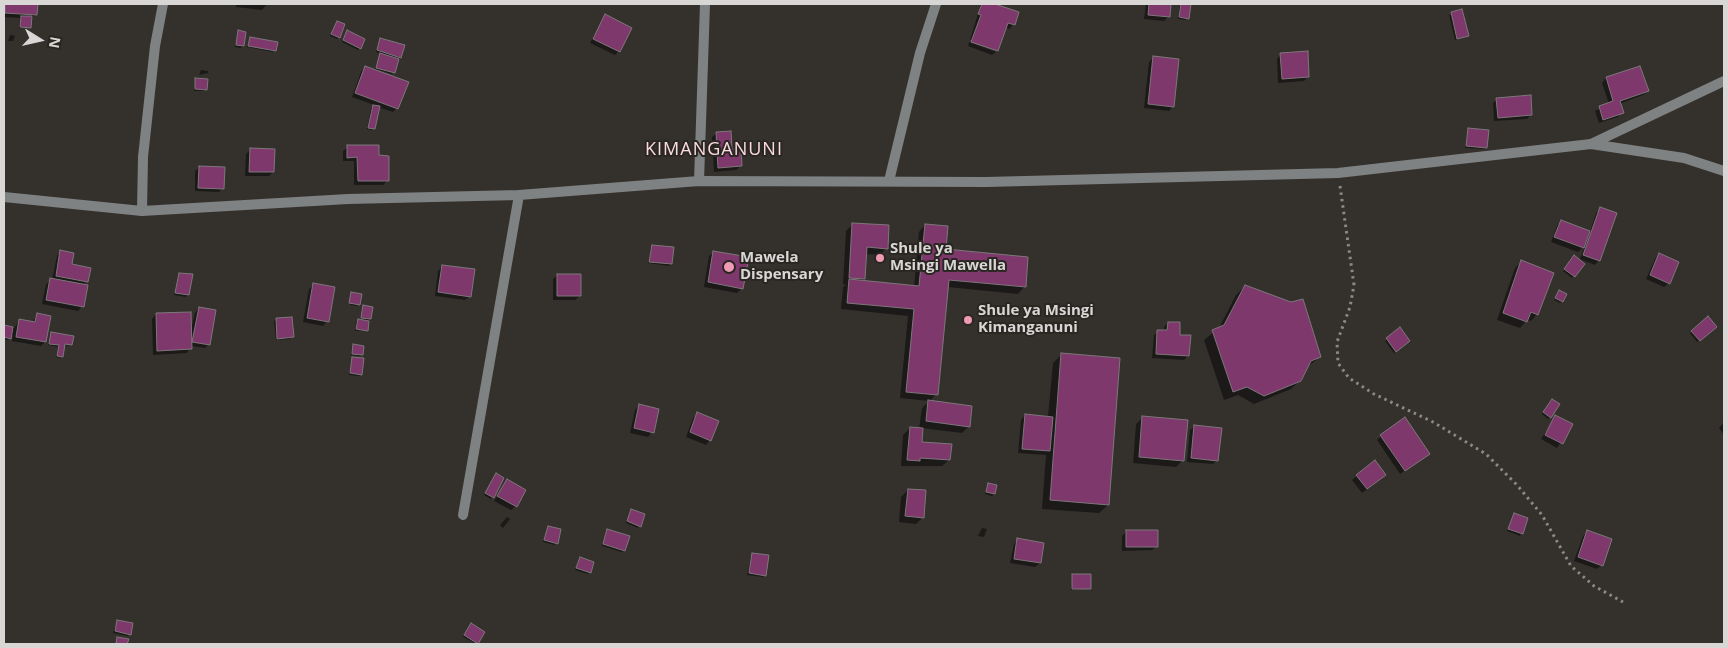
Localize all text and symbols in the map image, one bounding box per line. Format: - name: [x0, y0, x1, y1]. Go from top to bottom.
- north arrow: [15, 15, 65, 65]
- text: N: [45, 35, 66, 50]
- district label: KIMANGANUNI: [644, 139, 784, 161]
- place label: Shule ya Msingi Mawella: [890, 240, 1006, 275]
- place label: Mawela Dispensary: [740, 249, 823, 284]
- marker: Shule ya Msingi Mawella: [874, 252, 886, 264]
- marker: Mawela Dispensary: [722, 260, 736, 274]
- place label: Shule ya Msingi Kimanganuni: [978, 302, 1094, 337]
- marker: Shule ya Msingi Kimanganuni: [962, 314, 974, 326]

